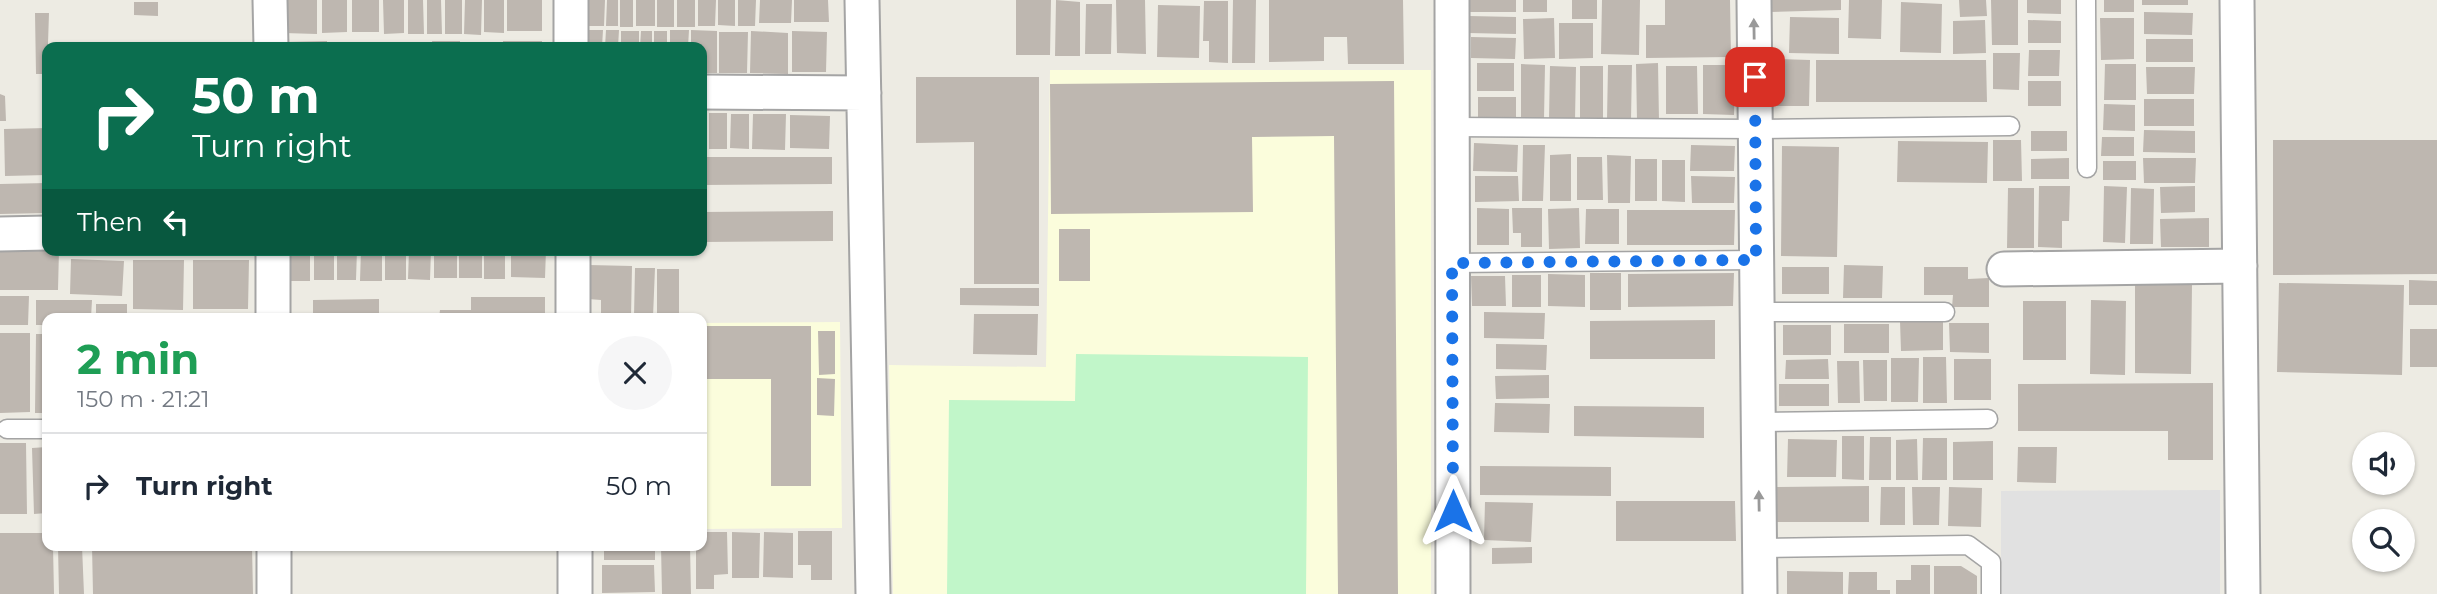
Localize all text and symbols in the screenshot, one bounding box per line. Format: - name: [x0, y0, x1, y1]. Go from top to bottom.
- one-way arrow: [1748, 18, 1760, 40]
- pin: [1725, 47, 1785, 107]
- icon: arrive: [1736, 58, 1774, 96]
- text: 50 m: [192, 66, 320, 125]
- icon: right: [77, 70, 168, 161]
- text: Turn right: [192, 126, 352, 165]
- icon: left: [157, 203, 195, 241]
- text: Then: [77, 206, 143, 238]
- text: 2 min: [77, 333, 199, 385]
- button: close: [598, 336, 672, 410]
- text: 150 m · 21:21: [77, 385, 209, 413]
- map controls: [2352, 432, 2415, 572]
- button: sound: [2352, 432, 2415, 495]
- icon: right: [77, 467, 115, 505]
- text: Turn right: [136, 470, 272, 502]
- text: 50 m: [606, 470, 672, 502]
- position arrow: [1416, 474, 1490, 548]
- one-way arrow: [1753, 490, 1765, 512]
- button: search: [2352, 509, 2415, 572]

